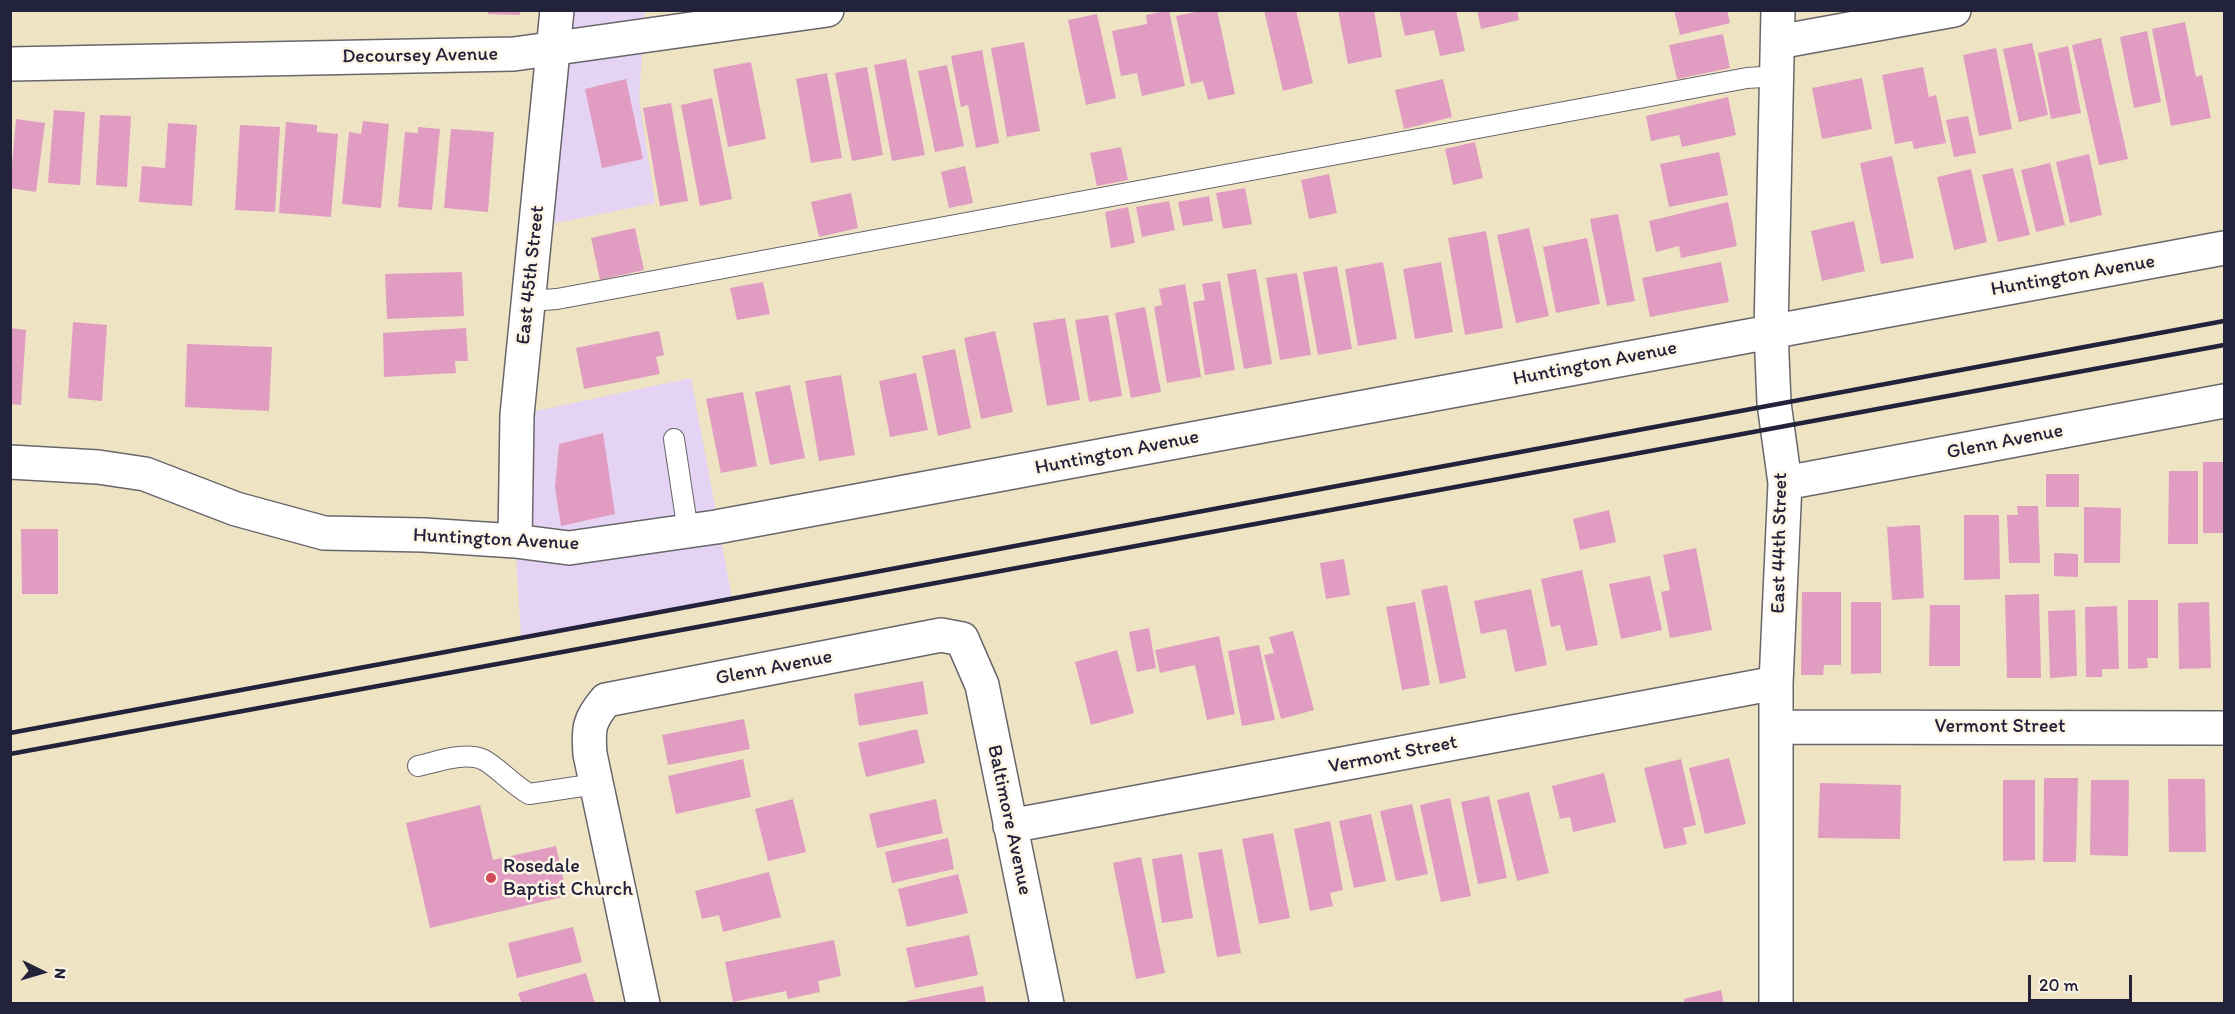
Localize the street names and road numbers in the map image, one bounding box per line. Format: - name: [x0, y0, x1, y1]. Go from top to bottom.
- street label: Decoursey Avenue: [342, 43, 498, 69]
- street label: East 45th Street: [512, 204, 550, 346]
- street label: Huntington Avenue: [1989, 250, 2157, 302]
- street label: Huntington Avenue: [1511, 336, 1679, 392]
- street label: Glenn Avenue: [1945, 419, 2065, 465]
- street label: Huntington Avenue: [1033, 425, 1201, 481]
- street label: East 44th Street: [1767, 472, 1793, 614]
- street label: Huntington Avenue: [412, 524, 580, 556]
- street label: Glenn Avenue: [714, 645, 834, 691]
- street label: Vermont Street: [1935, 715, 2065, 739]
- street label: Vermont Street: [1326, 731, 1460, 779]
- street label: Baltimore Avenue: [981, 743, 1037, 897]

